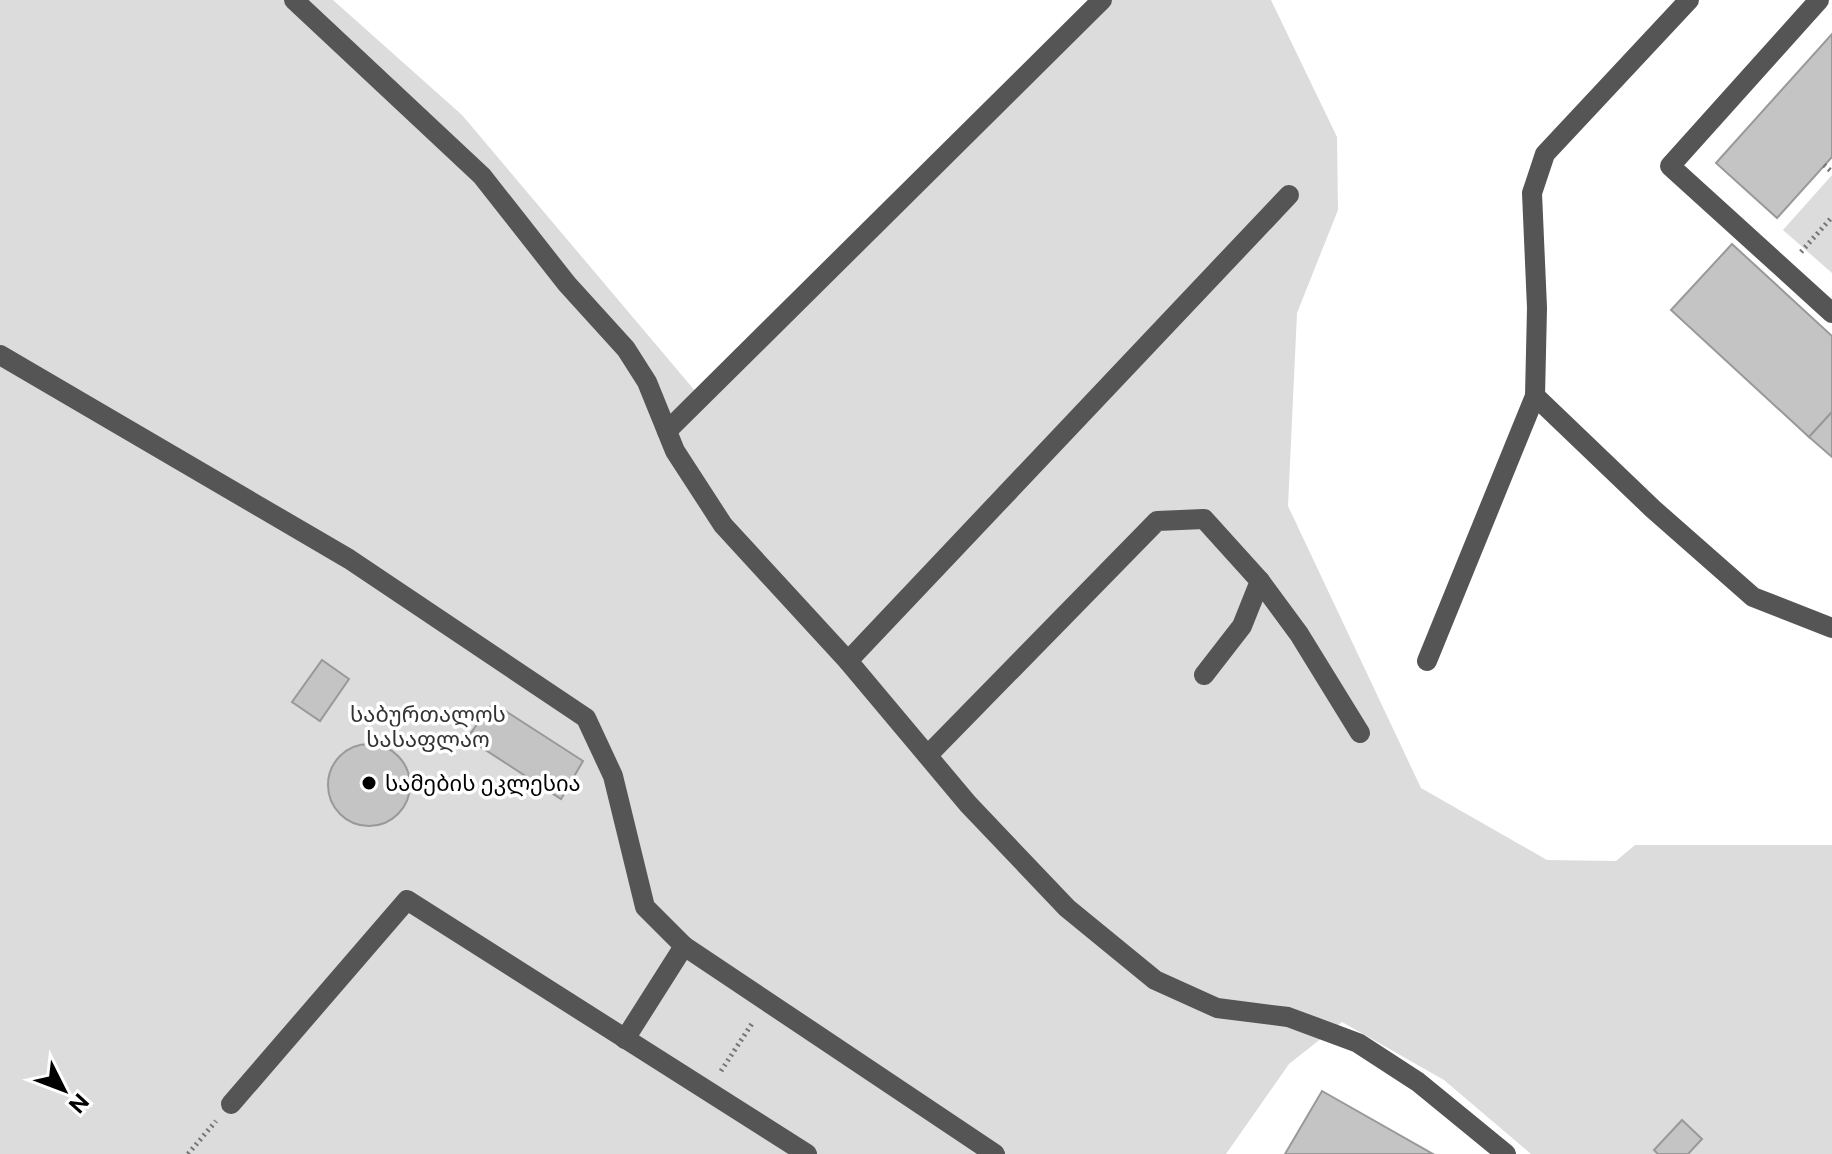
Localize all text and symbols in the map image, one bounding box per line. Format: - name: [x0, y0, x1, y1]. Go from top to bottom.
- park label: საბურთალოს სასაფლაო: [350, 701, 506, 753]
- place label: სამების ეკლესია: [385, 770, 581, 797]
- marker: სამების ეკლესია: [360, 774, 378, 792]
- north arrow: [24, 1050, 104, 1130]
- text: N: [63, 1088, 94, 1118]

